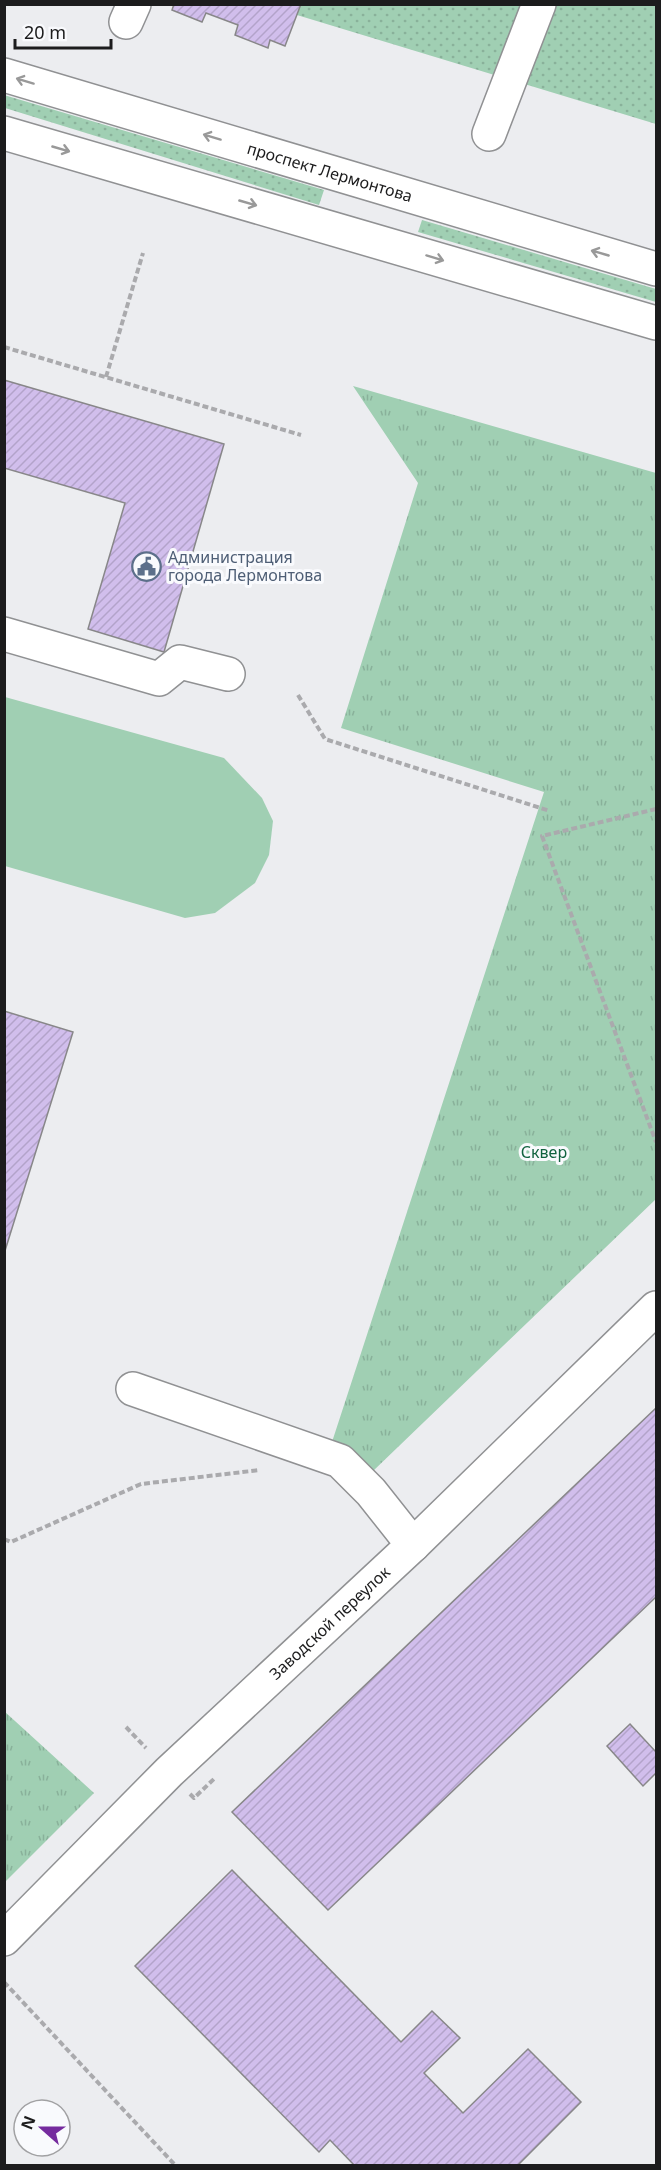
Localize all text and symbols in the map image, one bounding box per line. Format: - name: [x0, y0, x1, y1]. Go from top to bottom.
- scale bar: [15, 12, 111, 50]
- text: 20 m: [24, 20, 66, 44]
- one-way arrow: [16, 75, 35, 86]
- one-way arrow: [203, 131, 222, 142]
- street label: проспект Лермонтова: [245, 137, 415, 207]
- one-way arrow: [51, 144, 70, 155]
- one-way arrow: [238, 198, 257, 209]
- one-way arrow: [591, 247, 610, 258]
- one-way arrow: [425, 253, 444, 264]
- place label: Администрация города Лермонтова: [168, 546, 322, 586]
- public building icon: Администрация города Лермонтова: [131, 550, 163, 582]
- park label: Сквер: [521, 1141, 567, 1163]
- street label: Заводской переулок: [264, 1561, 395, 1684]
- north arrow: [12, 2098, 72, 2158]
- text: N: [15, 2113, 41, 2133]

